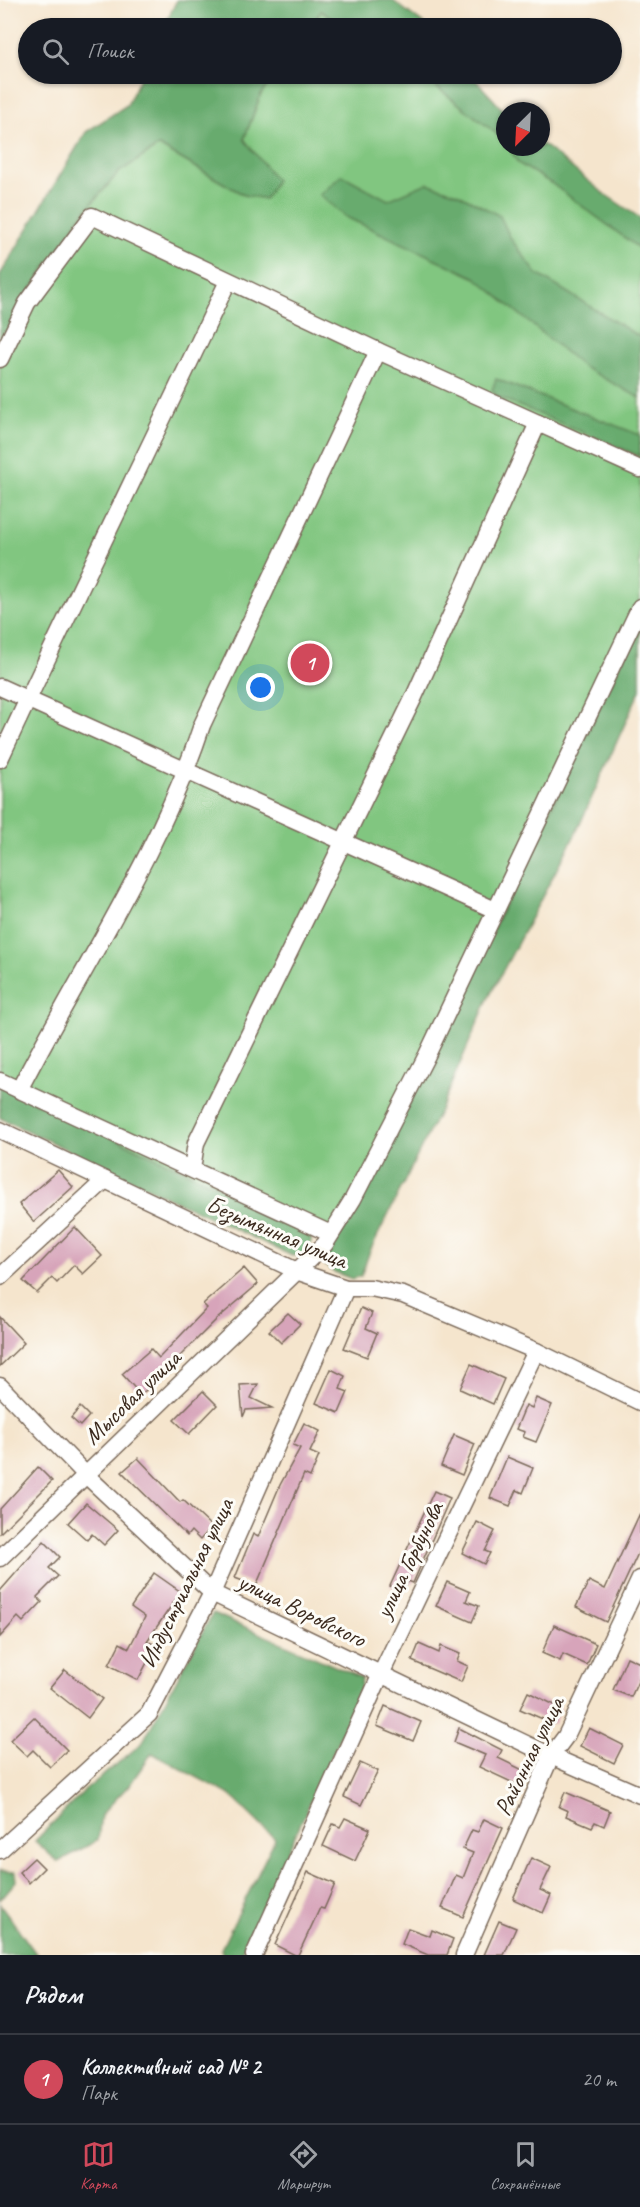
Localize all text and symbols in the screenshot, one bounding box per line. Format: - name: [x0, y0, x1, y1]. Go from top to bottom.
- search box: [18, 18, 622, 84]
- icon: search: [39, 35, 72, 68]
- text: Поиск: [87, 37, 133, 65]
- north arrow: [496, 102, 550, 156]
- pin: 1: [290, 640, 330, 686]
- your location: [246, 673, 275, 702]
- street label: Безымянная улица: [202, 1189, 354, 1277]
- street label: Мысовая улица: [77, 1342, 188, 1451]
- street label: Индустриальная улица: [132, 1492, 241, 1673]
- street label: улица Горбунова: [367, 1496, 451, 1625]
- street label: улица Воровского: [231, 1565, 372, 1654]
- street label: Районная улица: [487, 1690, 572, 1820]
- text: Рядом: [24, 1978, 82, 2011]
- text: Коллективный сад № 2: [81, 2053, 261, 2081]
- text: 1: [39, 2067, 48, 2092]
- text: 20 m: [582, 2067, 616, 2092]
- text: Парк: [81, 2081, 117, 2106]
- tab: Карта: [80, 2138, 117, 2194]
- tab: Маршрут: [277, 2138, 330, 2194]
- tab: Сохранённые: [490, 2138, 560, 2194]

